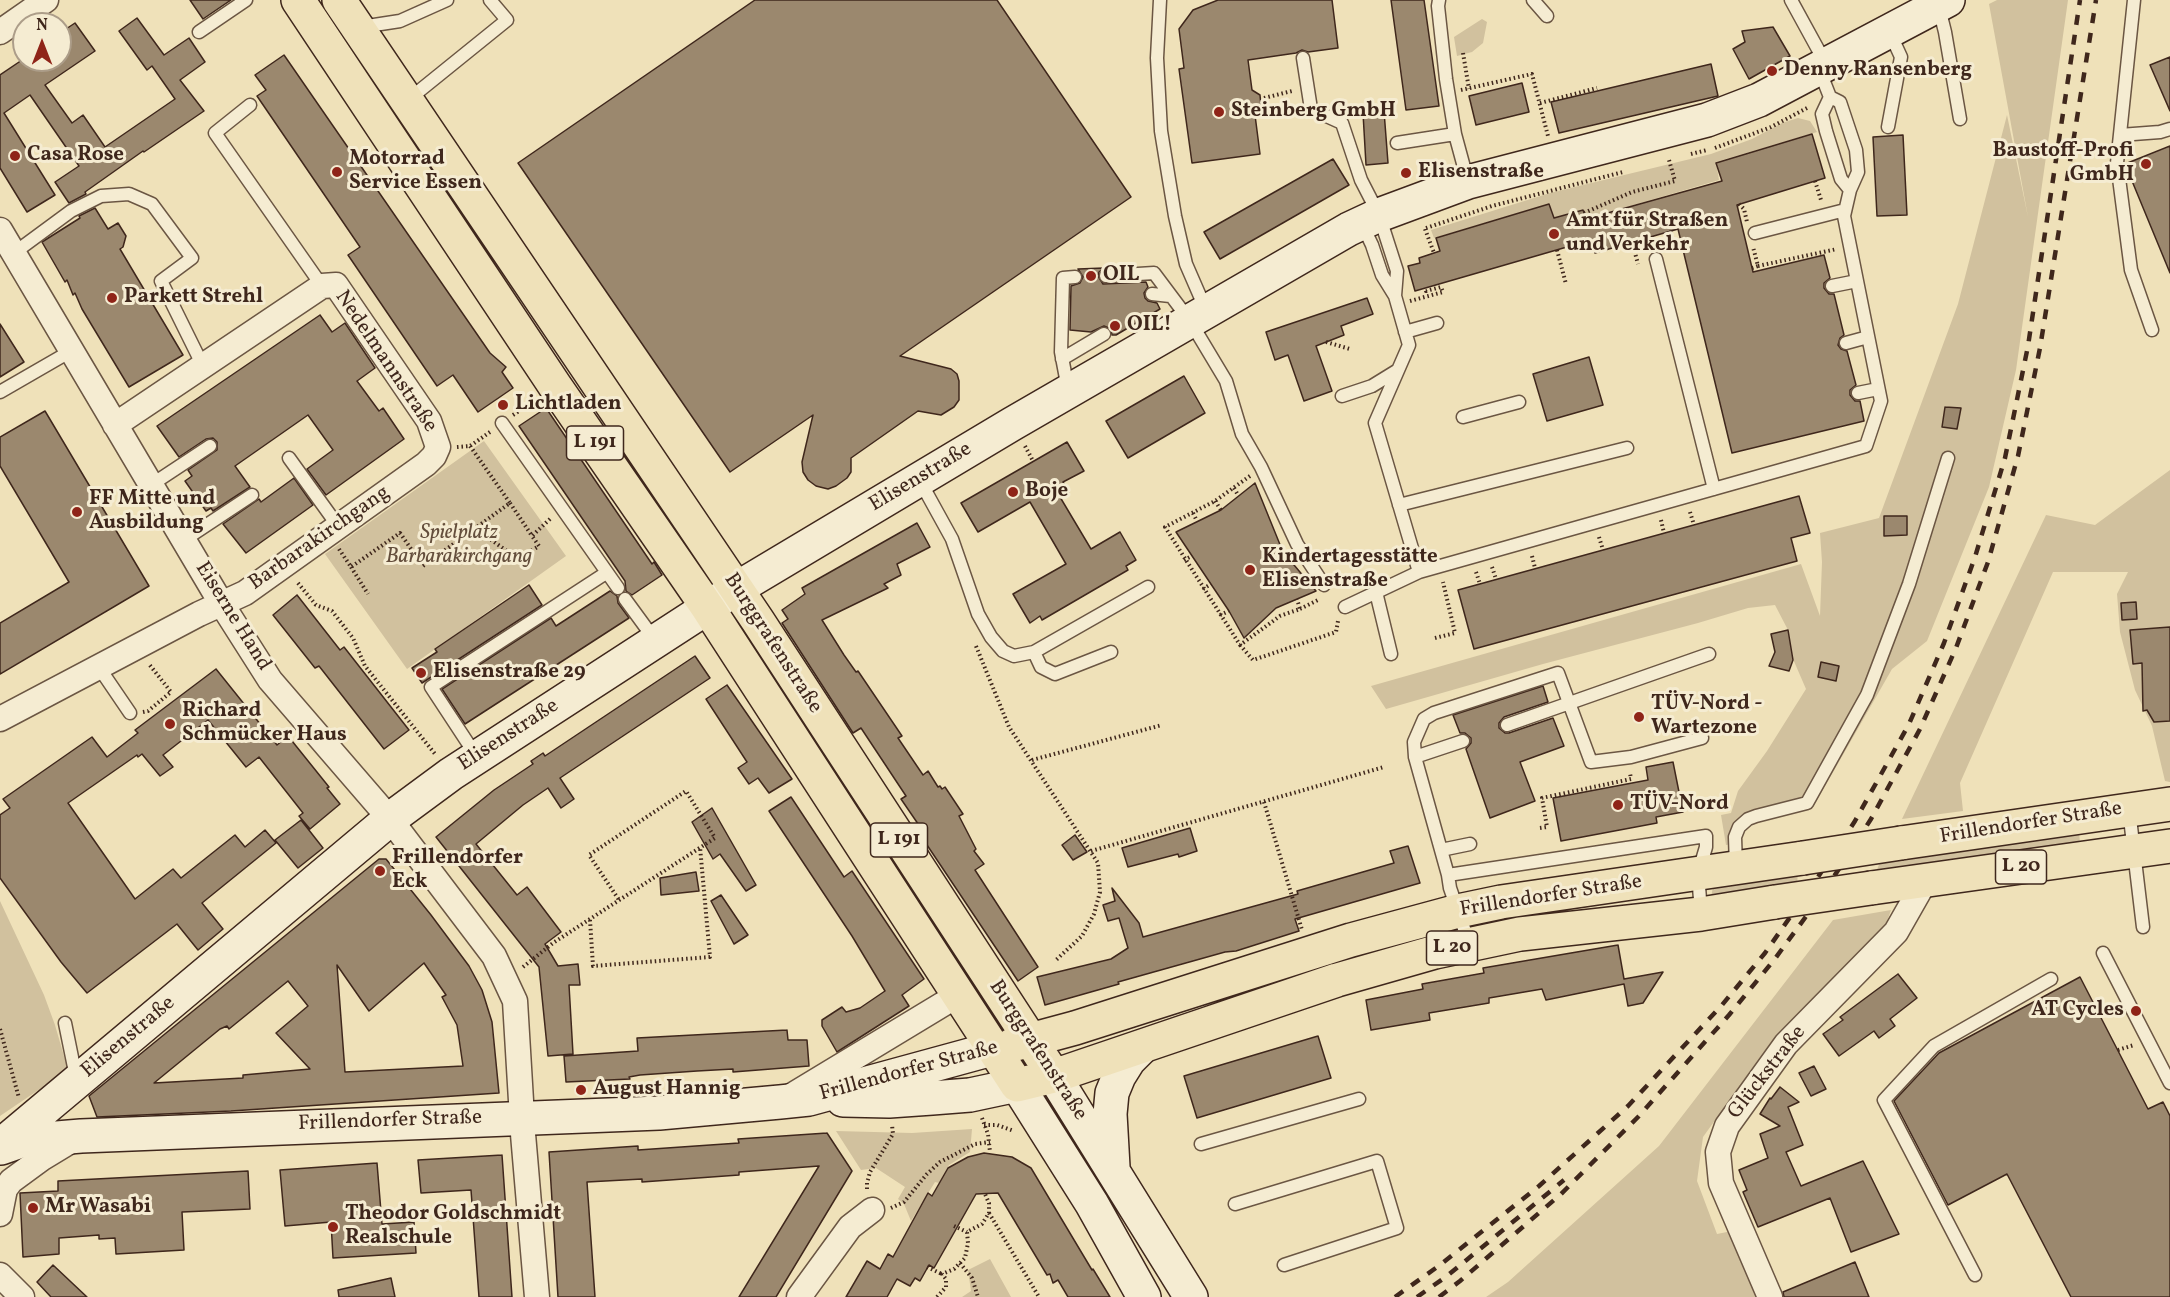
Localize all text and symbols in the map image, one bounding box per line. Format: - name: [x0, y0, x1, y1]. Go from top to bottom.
- north arrow: [12, 12, 72, 72]
- text: N: [36, 15, 48, 37]
- place label: Denny Ransenberg: [1784, 58, 1972, 84]
- marker: Denny Ransenberg: [1765, 64, 1779, 78]
- place label: Steinberg GmbH: [1231, 99, 1396, 125]
- marker: Steinberg GmbH: [1212, 105, 1226, 119]
- place label: Baustoff-Profi GmbH: [1992, 139, 2134, 189]
- place label: Casa Rose: [27, 143, 124, 169]
- place label: Motorrad Service Essen: [349, 147, 482, 197]
- marker: Casa Rose: [8, 149, 22, 163]
- marker: Baustoff-Profi GmbH: [2139, 157, 2153, 171]
- place label: Elisenstraße: [1418, 160, 1544, 186]
- marker: Motorrad Service Essen: [330, 165, 344, 179]
- marker: Elisenstraße: [1399, 166, 1413, 180]
- place label: Amt für Straßen und Verkehr: [1566, 209, 1728, 259]
- marker: Amt für Straßen und Verkehr: [1547, 227, 1561, 241]
- place label: OIL: [1103, 263, 1139, 289]
- marker: OIL: [1084, 269, 1098, 283]
- place label: Parkett Strehl: [124, 285, 263, 311]
- street label: Nedelmannstraße: [328, 286, 442, 438]
- marker: Parkett Strehl: [105, 291, 119, 305]
- place label: OIL!: [1127, 313, 1172, 339]
- marker: OIL!: [1108, 319, 1122, 333]
- place label: Lichtladen: [515, 392, 622, 418]
- marker: Lichtladen: [496, 398, 510, 412]
- road number: L 191: [566, 426, 624, 460]
- street label: Elisenstraße: [865, 438, 977, 518]
- place label: Boje: [1025, 479, 1068, 505]
- street label: Barbarakirchgang: [245, 481, 395, 597]
- marker: Boje: [1006, 485, 1020, 499]
- place label: FF Mitte und Ausbildung: [89, 487, 215, 537]
- marker: FF Mitte und Ausbildung: [70, 505, 84, 519]
- park label: Spielplatz Barbarakirchgang: [386, 521, 532, 571]
- place label: Kindertagesstätte Elisenstraße: [1262, 545, 1438, 595]
- street label: Eiserne Hand: [188, 558, 276, 676]
- marker: Kindertagesstätte Elisenstraße: [1243, 563, 1257, 577]
- street label: Burggrafenstraße: [717, 569, 827, 719]
- place label: Elisenstraße 29: [433, 660, 585, 686]
- marker: Elisenstraße 29: [414, 666, 428, 680]
- place label: TÜV-Nord - Wartezone: [1651, 692, 1763, 742]
- street label: Elisenstraße: [454, 694, 564, 778]
- place label: Richard Schmücker Haus: [182, 699, 347, 749]
- marker: TÜV-Nord - Wartezone: [1632, 710, 1646, 724]
- marker: Richard Schmücker Haus: [163, 717, 177, 731]
- place label: TÜV-Nord: [1630, 792, 1729, 818]
- street label: Frillendorfer Straße: [1938, 797, 2124, 851]
- marker: TÜV-Nord: [1611, 798, 1625, 812]
- road number: L 191: [870, 823, 928, 857]
- place label: Frillendorfer Eck: [392, 846, 523, 896]
- road number: L 20: [1996, 850, 2046, 884]
- marker: Frillendorfer Eck: [373, 864, 387, 878]
- street label: Frillendorfer Straße: [1458, 870, 1644, 924]
- road number: L 20: [1426, 931, 1478, 965]
- street label: Burggrafenstraße: [982, 976, 1092, 1126]
- street label: Elisenstraße: [77, 991, 181, 1085]
- place label: AT Cycles: [2031, 998, 2124, 1024]
- marker: AT Cycles: [2129, 1004, 2143, 1018]
- street label: Glückstraße: [1724, 1021, 1812, 1125]
- street label: Frillendorfer Straße: [817, 1036, 1001, 1108]
- place label: August Hannig: [593, 1077, 740, 1103]
- marker: August Hannig: [574, 1083, 588, 1097]
- street label: Frillendorfer Straße: [298, 1106, 482, 1138]
- place label: Mr Wasabi: [45, 1195, 151, 1221]
- marker: Mr Wasabi: [26, 1201, 40, 1215]
- place label: Theodor Goldschmidt Realschule: [345, 1202, 561, 1252]
- marker: Theodor Goldschmidt Realschule: [326, 1220, 340, 1234]

